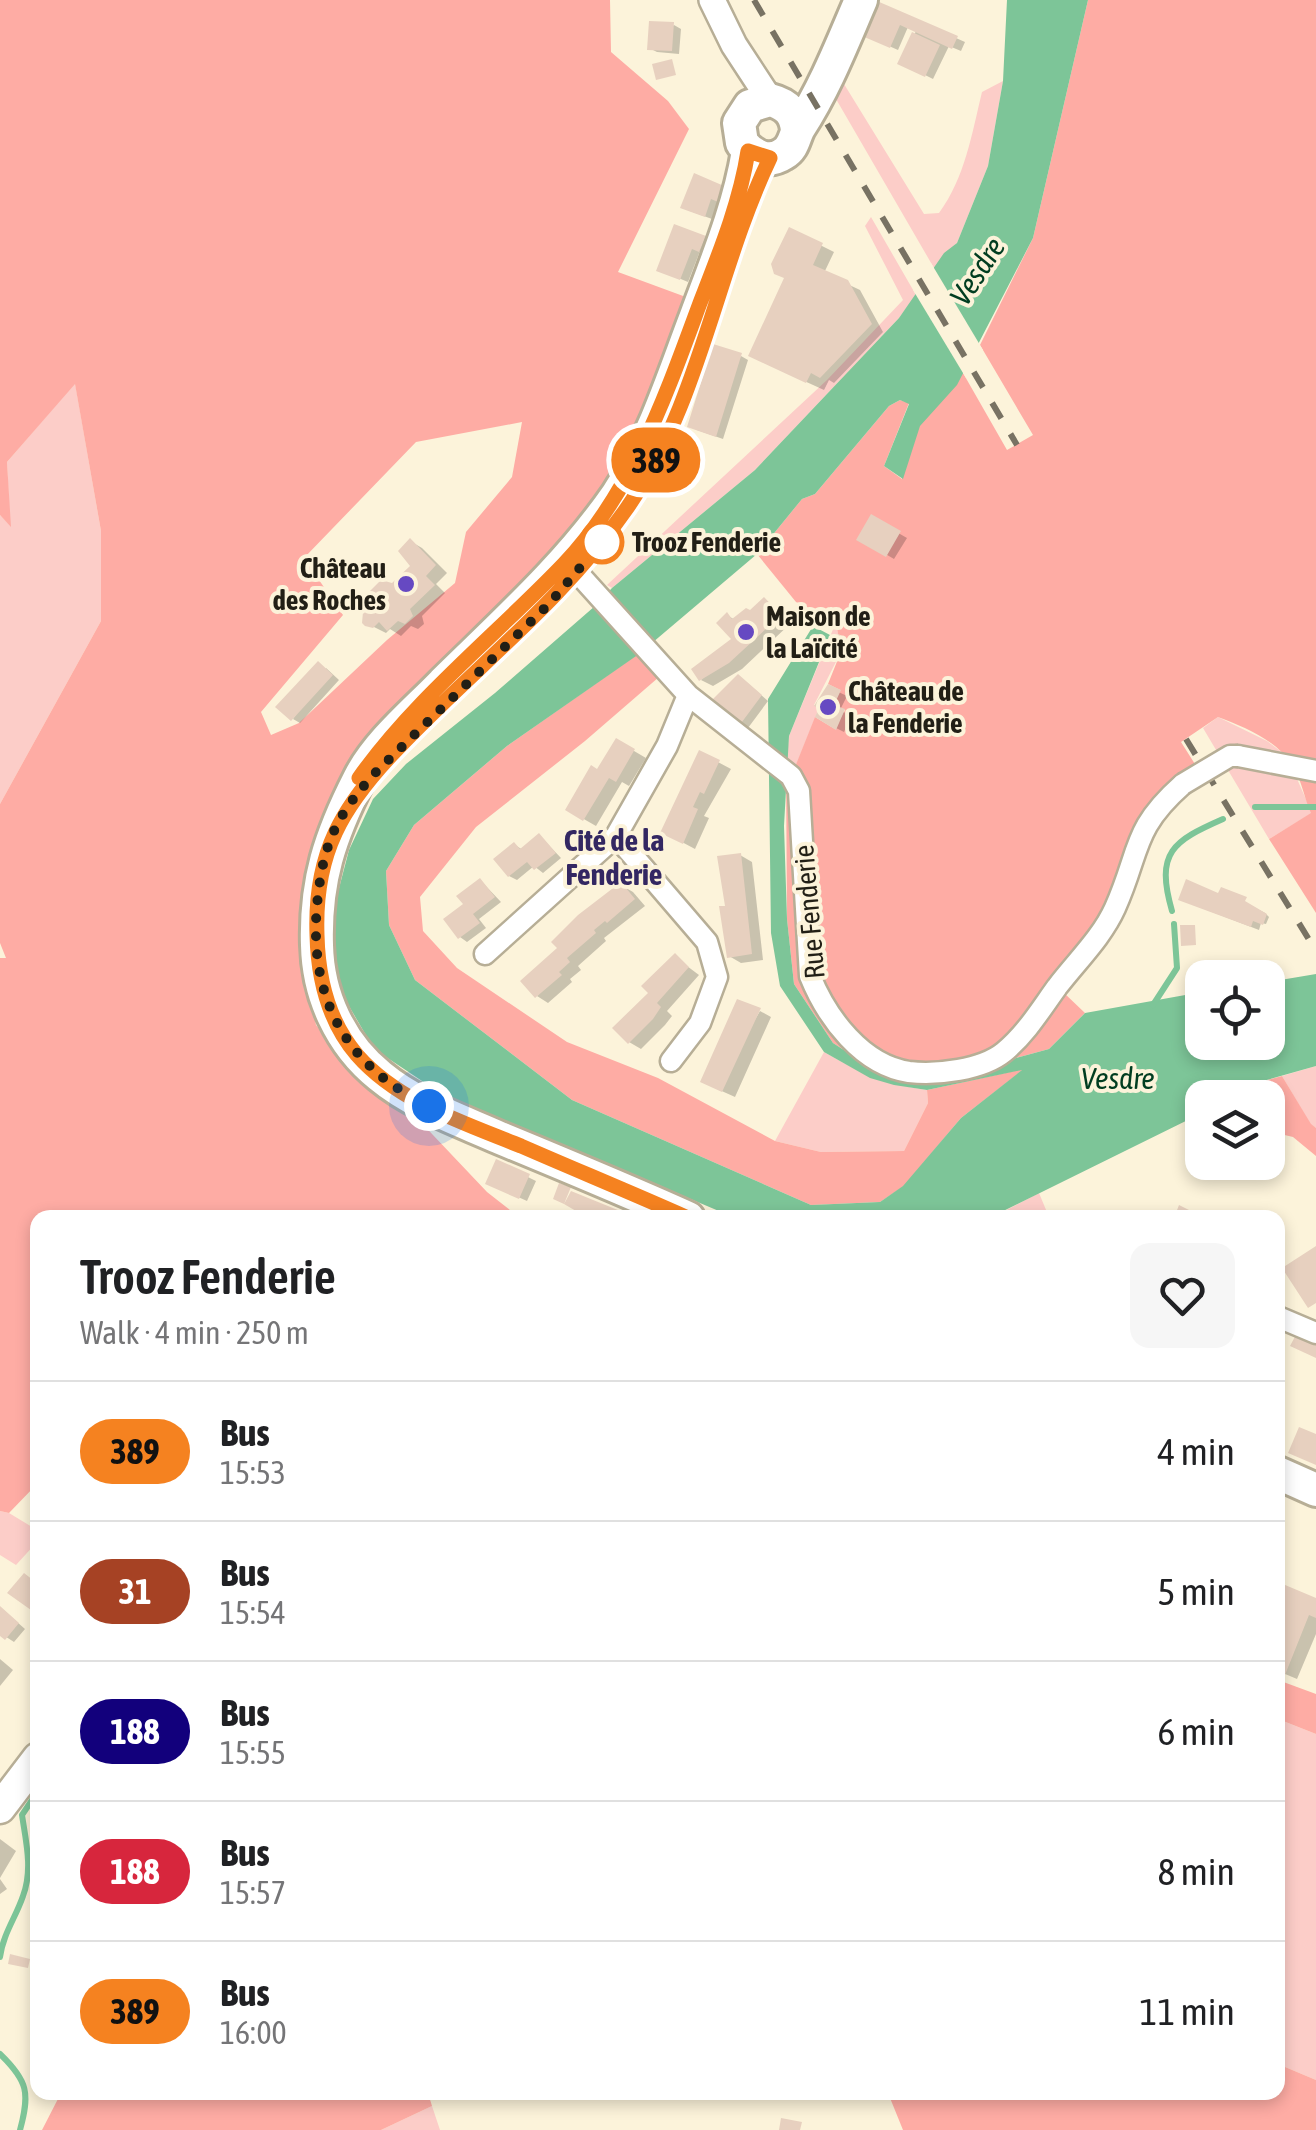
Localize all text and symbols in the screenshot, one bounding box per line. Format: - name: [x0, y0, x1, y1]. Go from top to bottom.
- water label: Vesdre: [943, 231, 1011, 311]
- line badge: 389: [598, 428, 714, 492]
- text: 389: [631, 440, 681, 480]
- marker: Trooz Fenderie: [581, 521, 623, 563]
- place label: Trooz Fenderie: [632, 526, 781, 558]
- place label: Château des Roches: [273, 552, 386, 616]
- marker: Château des Roches: [395, 573, 417, 595]
- place label: Maison de la Laïcité: [766, 600, 871, 664]
- marker: Maison de la Laïcité: [735, 621, 757, 643]
- place label: Château de la Fenderie: [848, 675, 964, 739]
- marker: Château de la Fenderie: [817, 696, 839, 718]
- district label: Cité de la Fenderie: [564, 823, 664, 891]
- street label: Rue Fenderie: [787, 844, 831, 980]
- map controls: [1185, 960, 1285, 1180]
- button: locate: [1185, 960, 1285, 1060]
- water label: Vesdre: [1081, 1061, 1155, 1095]
- button: layers: [1185, 1080, 1285, 1180]
- your location: [404, 1081, 454, 1131]
- button: heart: [1130, 1243, 1235, 1348]
- text: Trooz Fenderie: [80, 1249, 336, 1304]
- text: Walk · 4 min · 250 m: [80, 1314, 309, 1351]
- text: Bus: [220, 1411, 270, 1454]
- text: 4 min: [1157, 1430, 1235, 1473]
- text: 389: [110, 1431, 160, 1471]
- text: 15:53: [220, 1454, 286, 1491]
- text: Bus: [220, 1551, 270, 1594]
- text: 5 min: [1157, 1570, 1235, 1613]
- text: 31: [119, 1571, 151, 1611]
- text: 15:54: [220, 1594, 286, 1631]
- text: Bus: [220, 1691, 270, 1734]
- text: 6 min: [1157, 1710, 1235, 1753]
- text: 188: [110, 1711, 160, 1751]
- text: 15:55: [220, 1734, 286, 1771]
- text: Bus: [220, 1831, 270, 1874]
- text: 8 min: [1157, 1850, 1235, 1893]
- text: 188: [110, 1851, 160, 1891]
- text: 15:57: [220, 1874, 286, 1911]
- text: Bus: [220, 1971, 270, 2014]
- text: 11 min: [1140, 1990, 1235, 2033]
- text: 389: [110, 1991, 160, 2031]
- text: 16:00: [220, 2014, 287, 2051]

